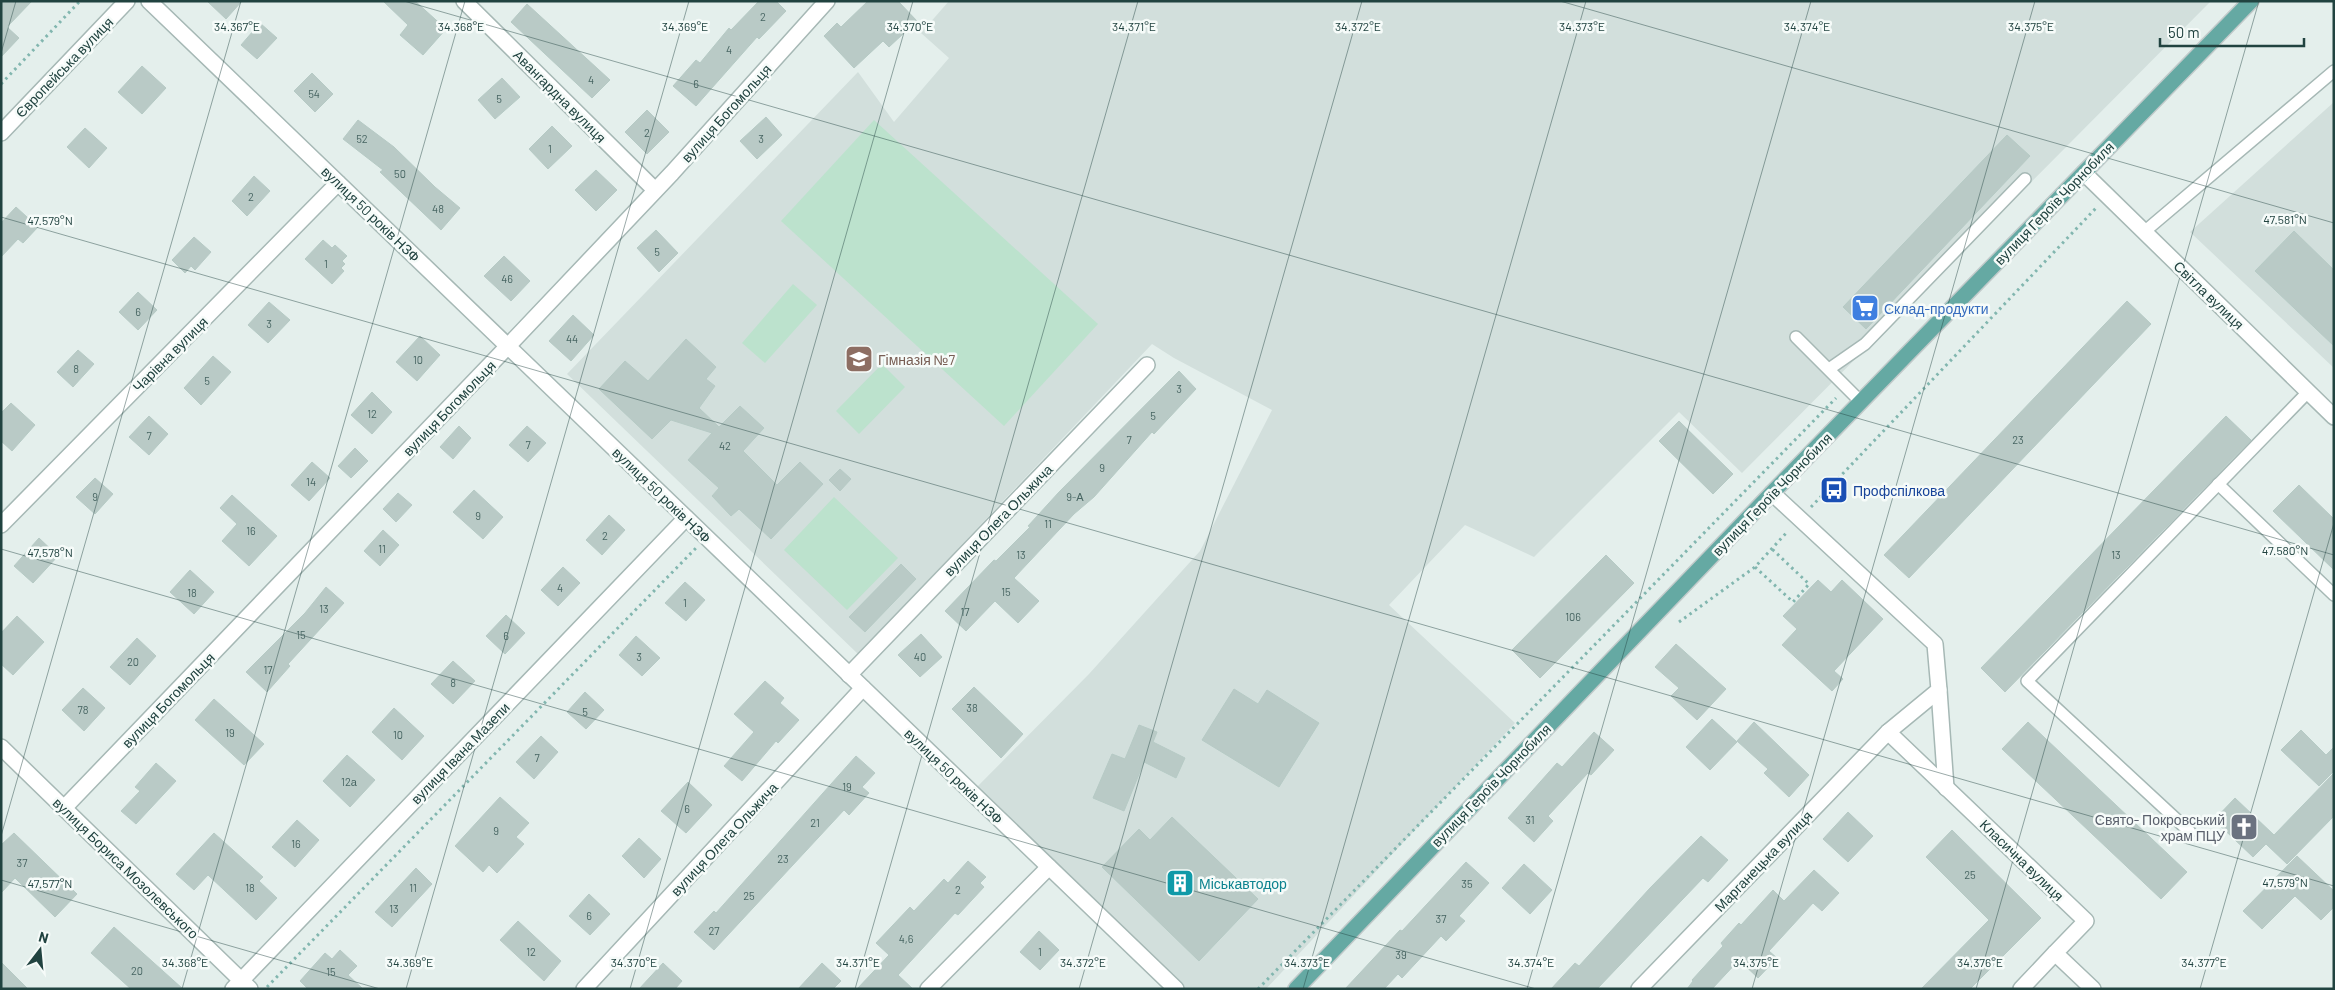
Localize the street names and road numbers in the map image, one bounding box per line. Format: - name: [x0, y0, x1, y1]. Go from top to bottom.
- street label: Європейська вулиця: [12, 13, 116, 121]
- street label: Авангардна вулиця: [510, 46, 610, 146]
- street label: вулиця Богомольця: [678, 61, 774, 165]
- street label: вулиця Героїв Чорнобиля: [1991, 138, 2117, 268]
- street label: вулиця 50 років НЗФ: [318, 163, 424, 265]
- street label: Світла вулиця: [2170, 257, 2248, 333]
- street label: Чарівна вулиця: [129, 313, 211, 395]
- street label: вулиця Богомольця: [399, 357, 499, 459]
- street label: вулиця Героїв Чорнобиля: [1709, 429, 1835, 559]
- street label: вулиця 50 років НЗФ: [609, 444, 715, 546]
- street label: вулиця Олега Ольжича: [940, 460, 1056, 579]
- street label: вулиця Богомольця: [118, 649, 218, 751]
- street label: вулиця Івана Мазепи: [407, 699, 513, 807]
- street label: вулиця Героїв Чорнобиля: [1428, 720, 1554, 850]
- street label: вулиця 50 років НЗФ: [901, 725, 1007, 827]
- street label: вулиця Олега Ольжича: [667, 779, 781, 899]
- street label: вулиця Бориса Мозолевського: [50, 794, 202, 942]
- street label: Марганецька вулиця: [1711, 807, 1815, 915]
- street label: Класична вулиця: [1977, 816, 2067, 904]

